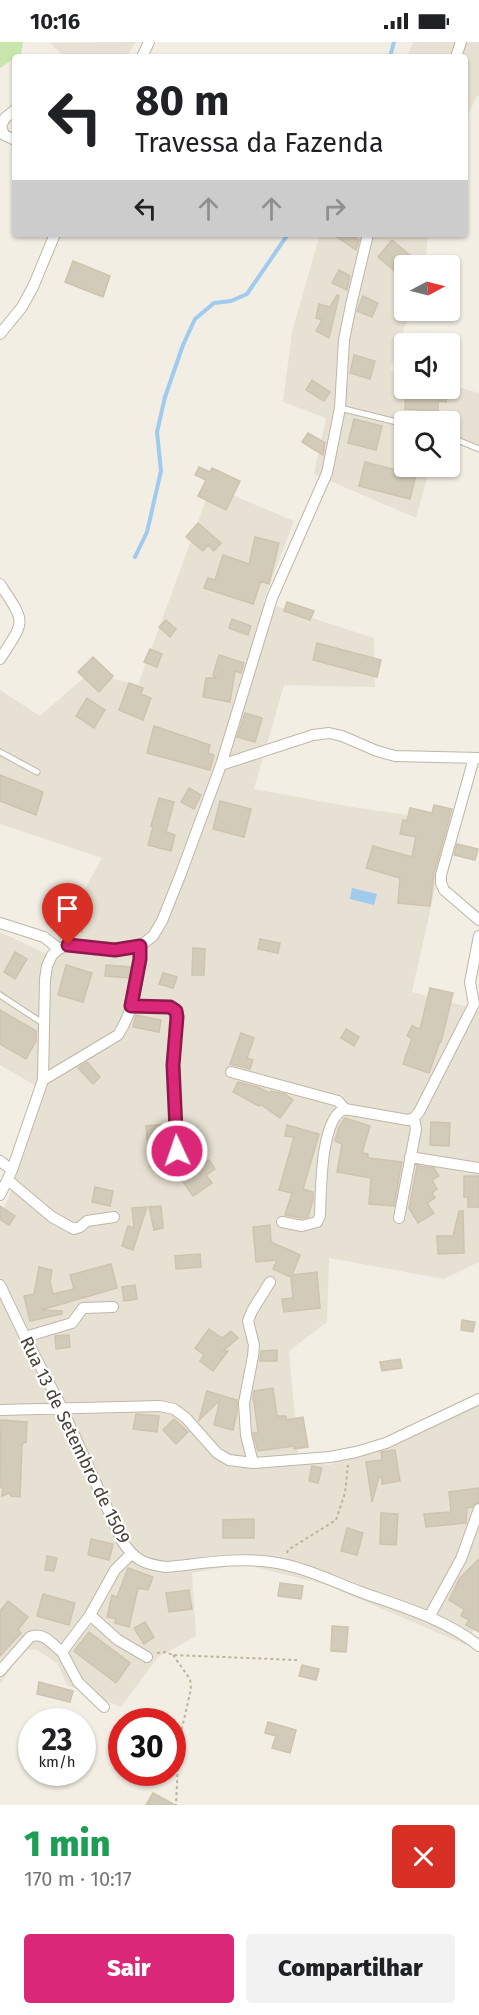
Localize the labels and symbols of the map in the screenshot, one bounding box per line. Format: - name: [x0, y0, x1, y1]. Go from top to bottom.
- north arrow: [394, 255, 460, 321]
- pin: [42, 883, 93, 945]
- position arrow: [145, 1119, 209, 1183]
- street label: Rua 13 de Setembro de 1509: [15, 1333, 135, 1547]
- speed limit sign: 30: [108, 1708, 186, 1786]

